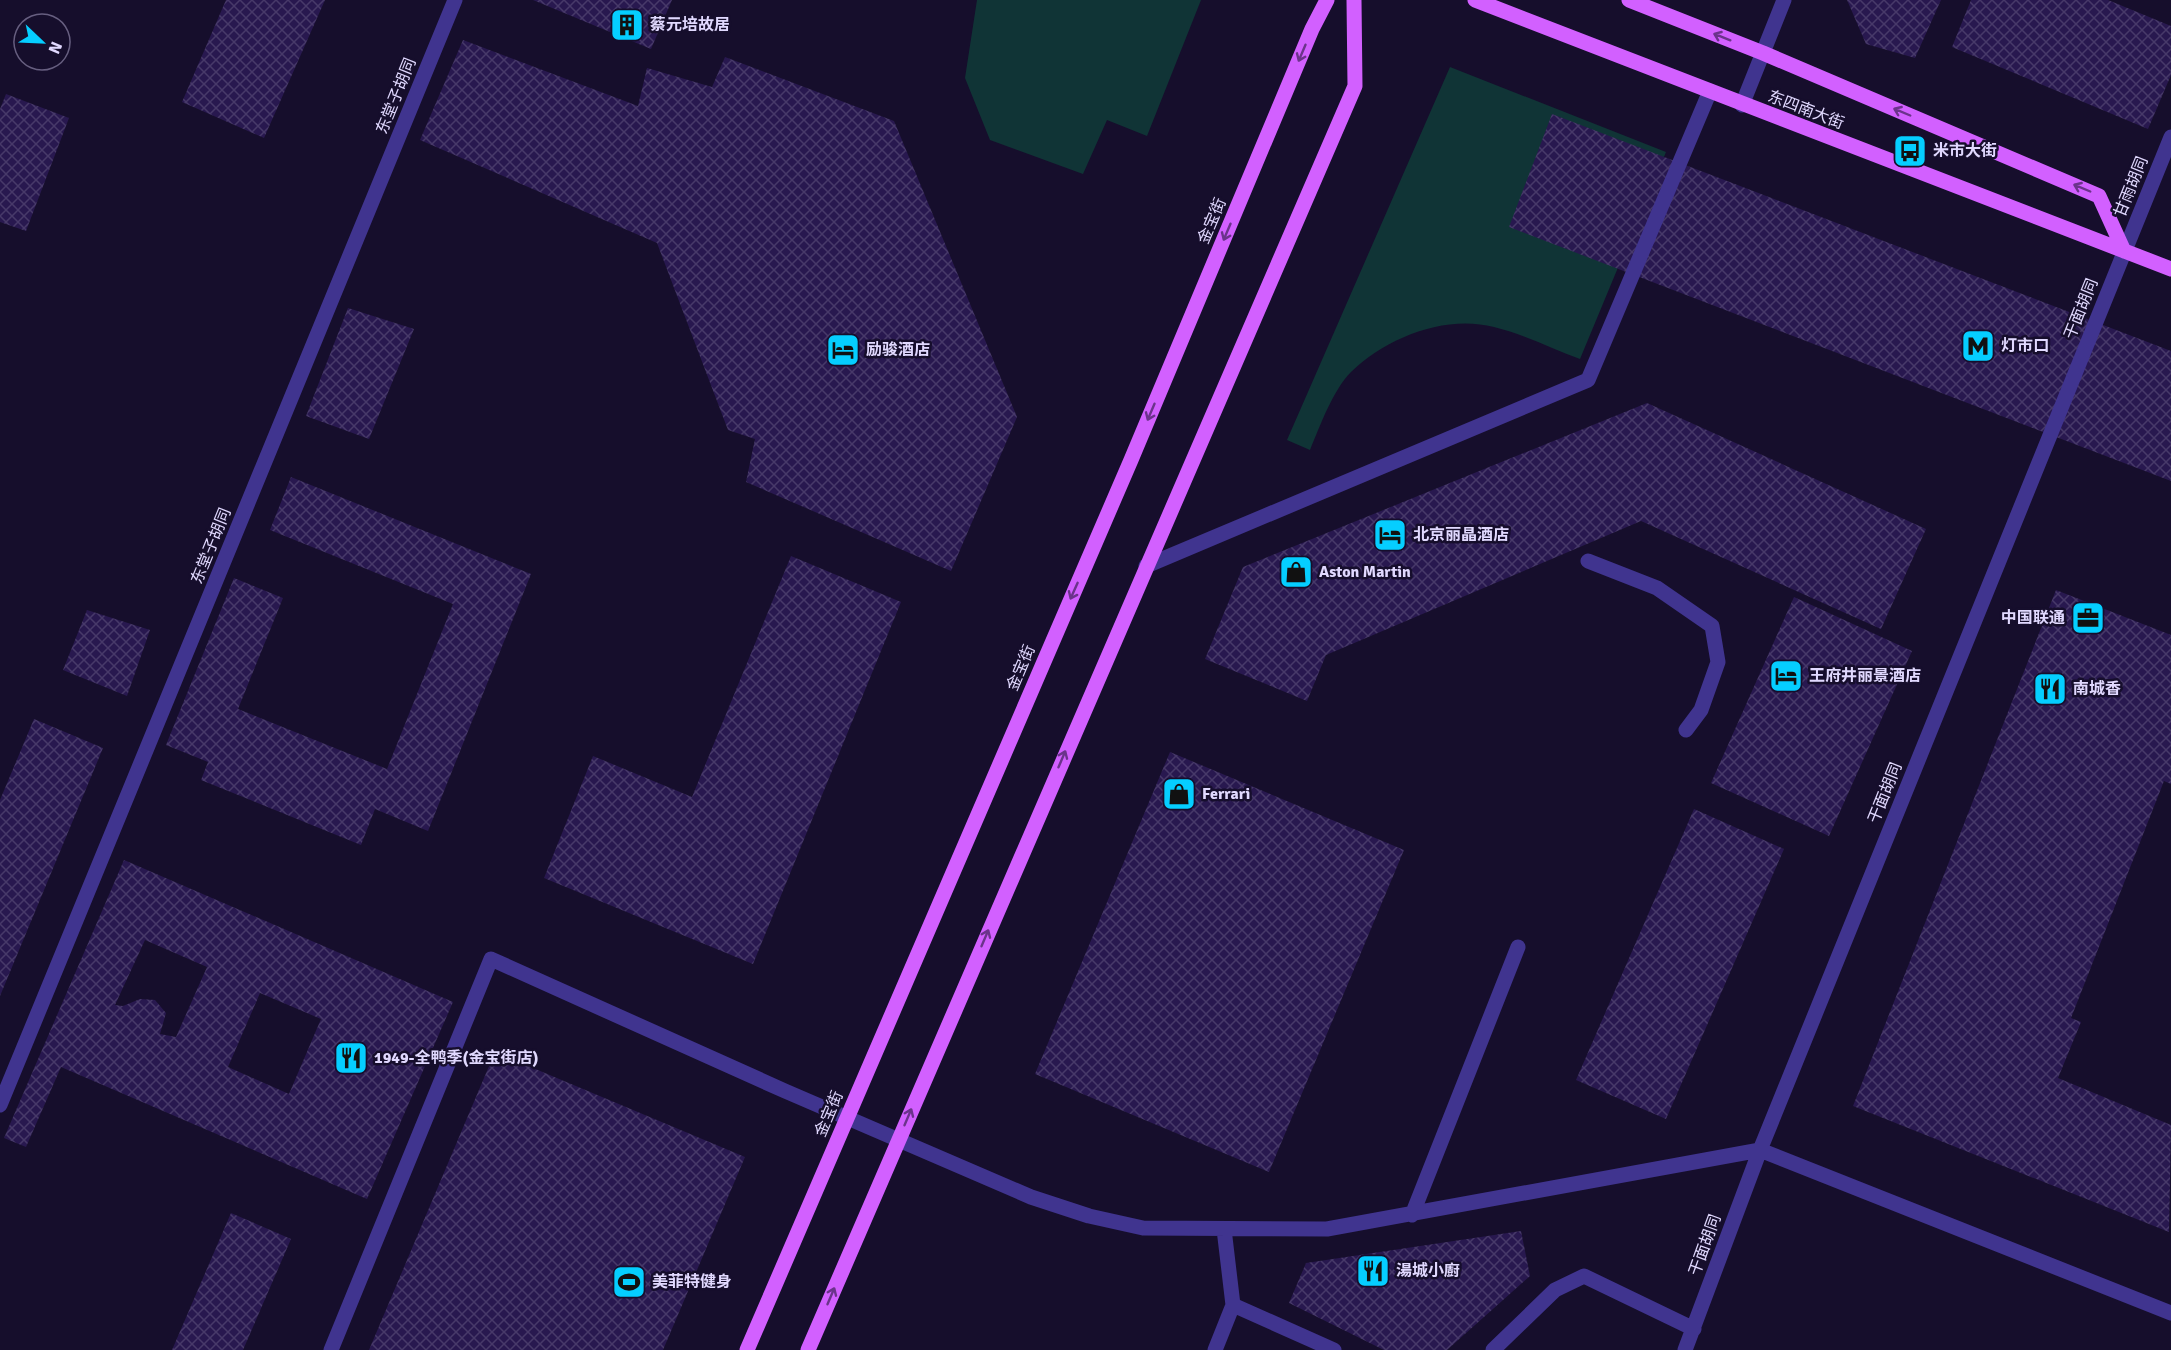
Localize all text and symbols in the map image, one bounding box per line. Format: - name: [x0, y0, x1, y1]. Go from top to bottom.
- building icon: 蔡元培故居: [609, 7, 645, 43]
- north arrow: [12, 12, 72, 72]
- place label: 蔡元培故居: [650, 15, 730, 35]
- one-way arrow: [1714, 31, 1732, 42]
- text: N: [44, 38, 66, 57]
- one-way arrow: [1296, 43, 1307, 61]
- street label: 东堂子胡同: [372, 55, 420, 137]
- street label: 东四南大街: [1765, 86, 1847, 134]
- one-way arrow: [1894, 106, 1912, 117]
- bus stop icon: 米市大街: [1892, 133, 1928, 169]
- place label: 米市大街: [1933, 141, 1997, 161]
- street label: 甘雨胡同: [2110, 154, 2152, 220]
- one-way arrow: [2073, 182, 2091, 194]
- street label: 金宝街: [1193, 195, 1231, 247]
- one-way arrow: [1220, 223, 1232, 241]
- street label: 干面胡同: [2060, 276, 2102, 342]
- metro station icon: 灯市口: [1960, 328, 1996, 364]
- hotel icon: 励骏酒店: [825, 332, 861, 368]
- place label: 灯市口: [2001, 336, 2049, 356]
- place label: 励骏酒店: [866, 340, 930, 360]
- one-way arrow: [1145, 403, 1156, 421]
- street label: 东堂子胡同: [187, 505, 235, 587]
- hotel icon: 北京丽晶酒店: [1372, 517, 1408, 553]
- place label: 北京丽晶酒店: [1413, 525, 1509, 545]
- shop icon: Aston Martin: [1278, 554, 1314, 590]
- place label: Aston Martin: [1319, 562, 1411, 582]
- one-way arrow: [1067, 582, 1079, 600]
- office icon: 中国联通: [2070, 600, 2106, 636]
- place label: 中国联通: [2001, 608, 2065, 628]
- street label: 金宝街: [1002, 642, 1040, 694]
- hotel icon: 王府井丽景酒店: [1768, 658, 1804, 694]
- place label: 王府井丽景酒店: [1809, 666, 1921, 686]
- restaurant icon: 南城香: [2032, 671, 2068, 707]
- place label: 南城香: [2073, 679, 2121, 699]
- one-way arrow: [1057, 750, 1068, 768]
- street label: 干面胡同: [1864, 760, 1906, 826]
- shop icon: Ferrari: [1161, 776, 1197, 812]
- place label: Ferrari: [1202, 784, 1250, 804]
- one-way arrow: [980, 929, 991, 948]
- restaurant icon: 1949-全鸭季(金宝街店): [333, 1040, 369, 1076]
- place label: 1949-全鸭季(金宝街店): [374, 1048, 539, 1068]
- street label: 金宝街: [810, 1088, 848, 1140]
- one-way arrow: [903, 1108, 914, 1127]
- street label: 干面胡同: [1685, 1212, 1725, 1278]
- restaurant icon: 湯城小廚: [1355, 1253, 1391, 1289]
- place label: 湯城小廚: [1396, 1261, 1460, 1281]
- sports icon: 美菲特健身: [611, 1264, 647, 1300]
- place label: 美菲特健身: [652, 1272, 732, 1292]
- one-way arrow: [826, 1288, 837, 1306]

